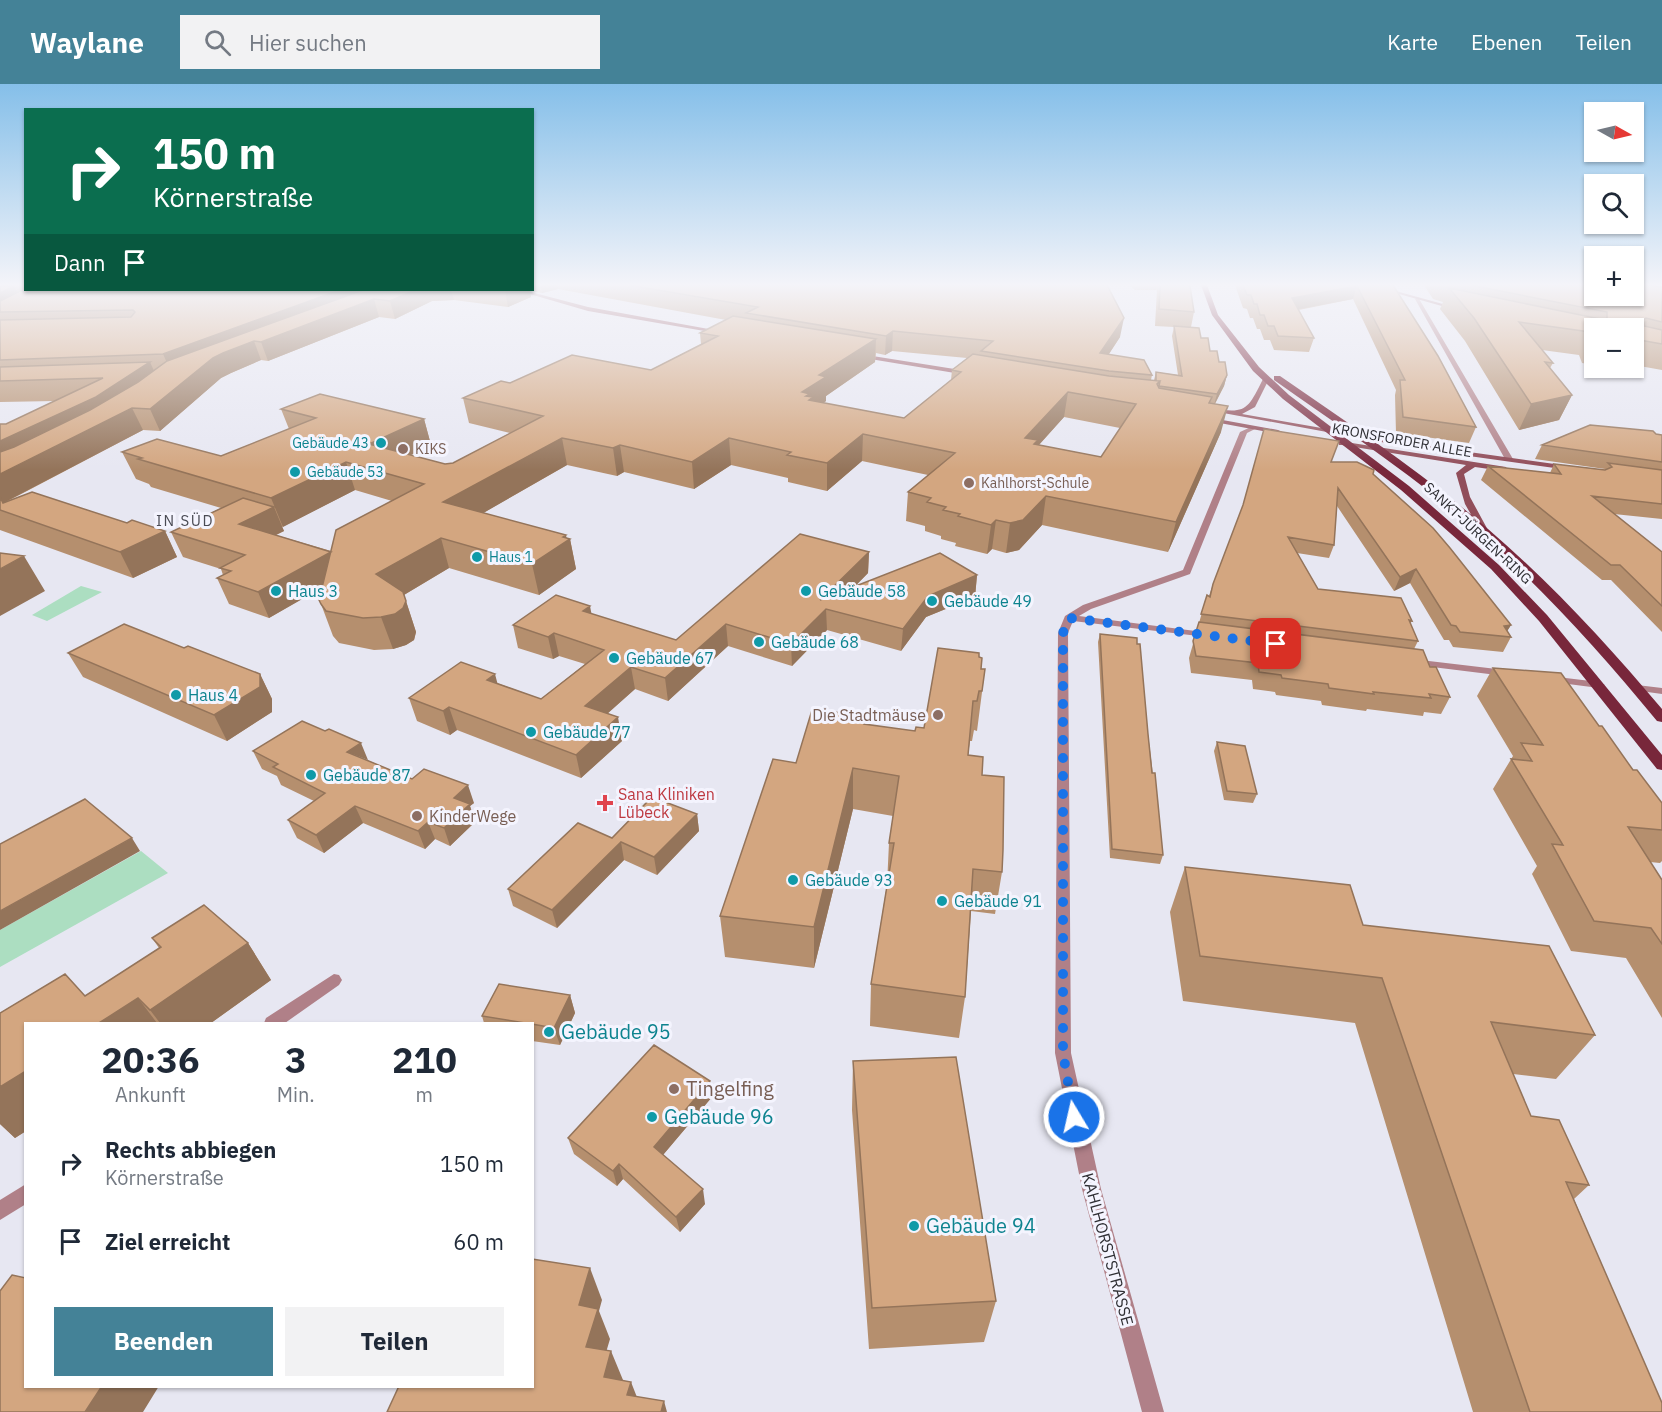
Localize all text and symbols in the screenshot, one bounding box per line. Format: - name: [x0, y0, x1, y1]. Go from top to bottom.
- search box: [180, 15, 600, 69]
- text: Waylane: [30, 24, 144, 61]
- icon: search: [201, 26, 234, 59]
- text: Hier suchen: [249, 28, 367, 57]
- text: Karte: [1387, 28, 1438, 56]
- text: Ebenen: [1471, 28, 1542, 56]
- text: Teilen: [1575, 28, 1632, 56]
- north arrow: [1584, 102, 1644, 162]
- map controls: [1584, 102, 1644, 378]
- text: 150 m: [153, 126, 276, 181]
- icon: right: [54, 132, 132, 210]
- button: search: [1584, 174, 1644, 234]
- text: Körnerstraße: [153, 179, 313, 214]
- icon: arrive: [118, 246, 151, 279]
- button: +: [1584, 246, 1644, 306]
- text: Dann: [54, 248, 106, 277]
- button: −: [1584, 318, 1644, 378]
- street label: KRONSFORDER ALLEE: [1331, 419, 1473, 461]
- place label: Gebäude 43: [292, 434, 369, 452]
- marker: Gebäude 43: [374, 436, 388, 450]
- place label: KIKS: [415, 440, 446, 458]
- marker: KIKS: [396, 442, 410, 456]
- place label: Gebäude 53: [307, 463, 384, 481]
- marker: Gebäude 53: [288, 465, 302, 479]
- place label: Kahlhorst-Schule: [981, 474, 1089, 492]
- marker: Kahlhorst-Schule: [962, 476, 976, 490]
- street label: SANKT-JÜRGEN-RING: [1420, 478, 1536, 588]
- district label: IN SÜD: [156, 511, 214, 530]
- place label: Haus 1: [489, 548, 533, 566]
- marker: Haus 1: [470, 550, 484, 564]
- place label: Haus 3: [288, 581, 338, 601]
- place label: Gebäude 58: [818, 581, 906, 601]
- marker: Haus 3: [269, 584, 283, 598]
- marker: Gebäude 58: [799, 584, 813, 598]
- place label: Gebäude 49: [944, 591, 1032, 611]
- marker: Gebäude 49: [925, 594, 939, 608]
- pin: [1250, 618, 1301, 669]
- icon: arrive: [1259, 627, 1292, 660]
- place label: Gebäude 68: [771, 632, 859, 652]
- marker: Gebäude 68: [752, 635, 766, 649]
- place label: Gebäude 67: [626, 648, 714, 668]
- marker: Gebäude 67: [607, 651, 621, 665]
- place label: Haus 4: [188, 685, 238, 705]
- marker: Haus 4: [169, 688, 183, 702]
- place label: Die Stadtmäuse: [812, 705, 926, 725]
- marker: Die Stadtmäuse: [931, 708, 945, 722]
- place label: Gebäude 77: [543, 722, 631, 742]
- marker: Gebäude 77: [524, 725, 538, 739]
- place label: Gebäude 87: [323, 765, 411, 785]
- marker: Gebäude 87: [304, 768, 318, 782]
- place label: Sana Kliniken Lübeck: [618, 784, 715, 822]
- marker: Sana Kliniken Lübeck: [596, 794, 614, 812]
- place label: KinderWege: [429, 806, 517, 826]
- marker: KinderWege: [410, 809, 424, 823]
- place label: Gebäude 93: [805, 870, 893, 890]
- marker: Gebäude 93: [786, 873, 800, 887]
- place label: Gebäude 91: [954, 891, 1042, 911]
- marker: Gebäude 91: [935, 894, 949, 908]
- place label: Gebäude 95: [561, 1018, 671, 1045]
- marker: Gebäude 95: [542, 1025, 556, 1039]
- text: 20:36: [101, 1036, 199, 1083]
- text: 3: [285, 1036, 307, 1083]
- text: 210: [392, 1036, 457, 1083]
- place label: Tingelfing: [686, 1075, 774, 1102]
- text: Ankunft: [115, 1081, 186, 1108]
- text: Min.: [277, 1081, 315, 1108]
- text: m: [416, 1081, 433, 1108]
- marker: Tingelfing: [667, 1082, 681, 1096]
- position arrow: [1042, 1085, 1106, 1149]
- place label: Gebäude 96: [664, 1103, 774, 1130]
- marker: Gebäude 96: [645, 1110, 659, 1124]
- text: Rechts abbiegen: [105, 1135, 276, 1164]
- icon: right: [54, 1147, 87, 1180]
- text: 150 m: [440, 1149, 504, 1178]
- text: Körnerstraße: [105, 1164, 224, 1191]
- street label: KAHLHORSTSTRASSE: [1078, 1171, 1138, 1327]
- place label: Gebäude 94: [926, 1212, 1036, 1239]
- marker: Gebäude 94: [907, 1219, 921, 1233]
- icon: arrive: [54, 1225, 87, 1258]
- text: Ziel erreicht: [105, 1227, 230, 1256]
- text: 60 m: [453, 1227, 504, 1256]
- button: Beenden: [54, 1307, 273, 1376]
- button: Teilen: [285, 1307, 504, 1376]

